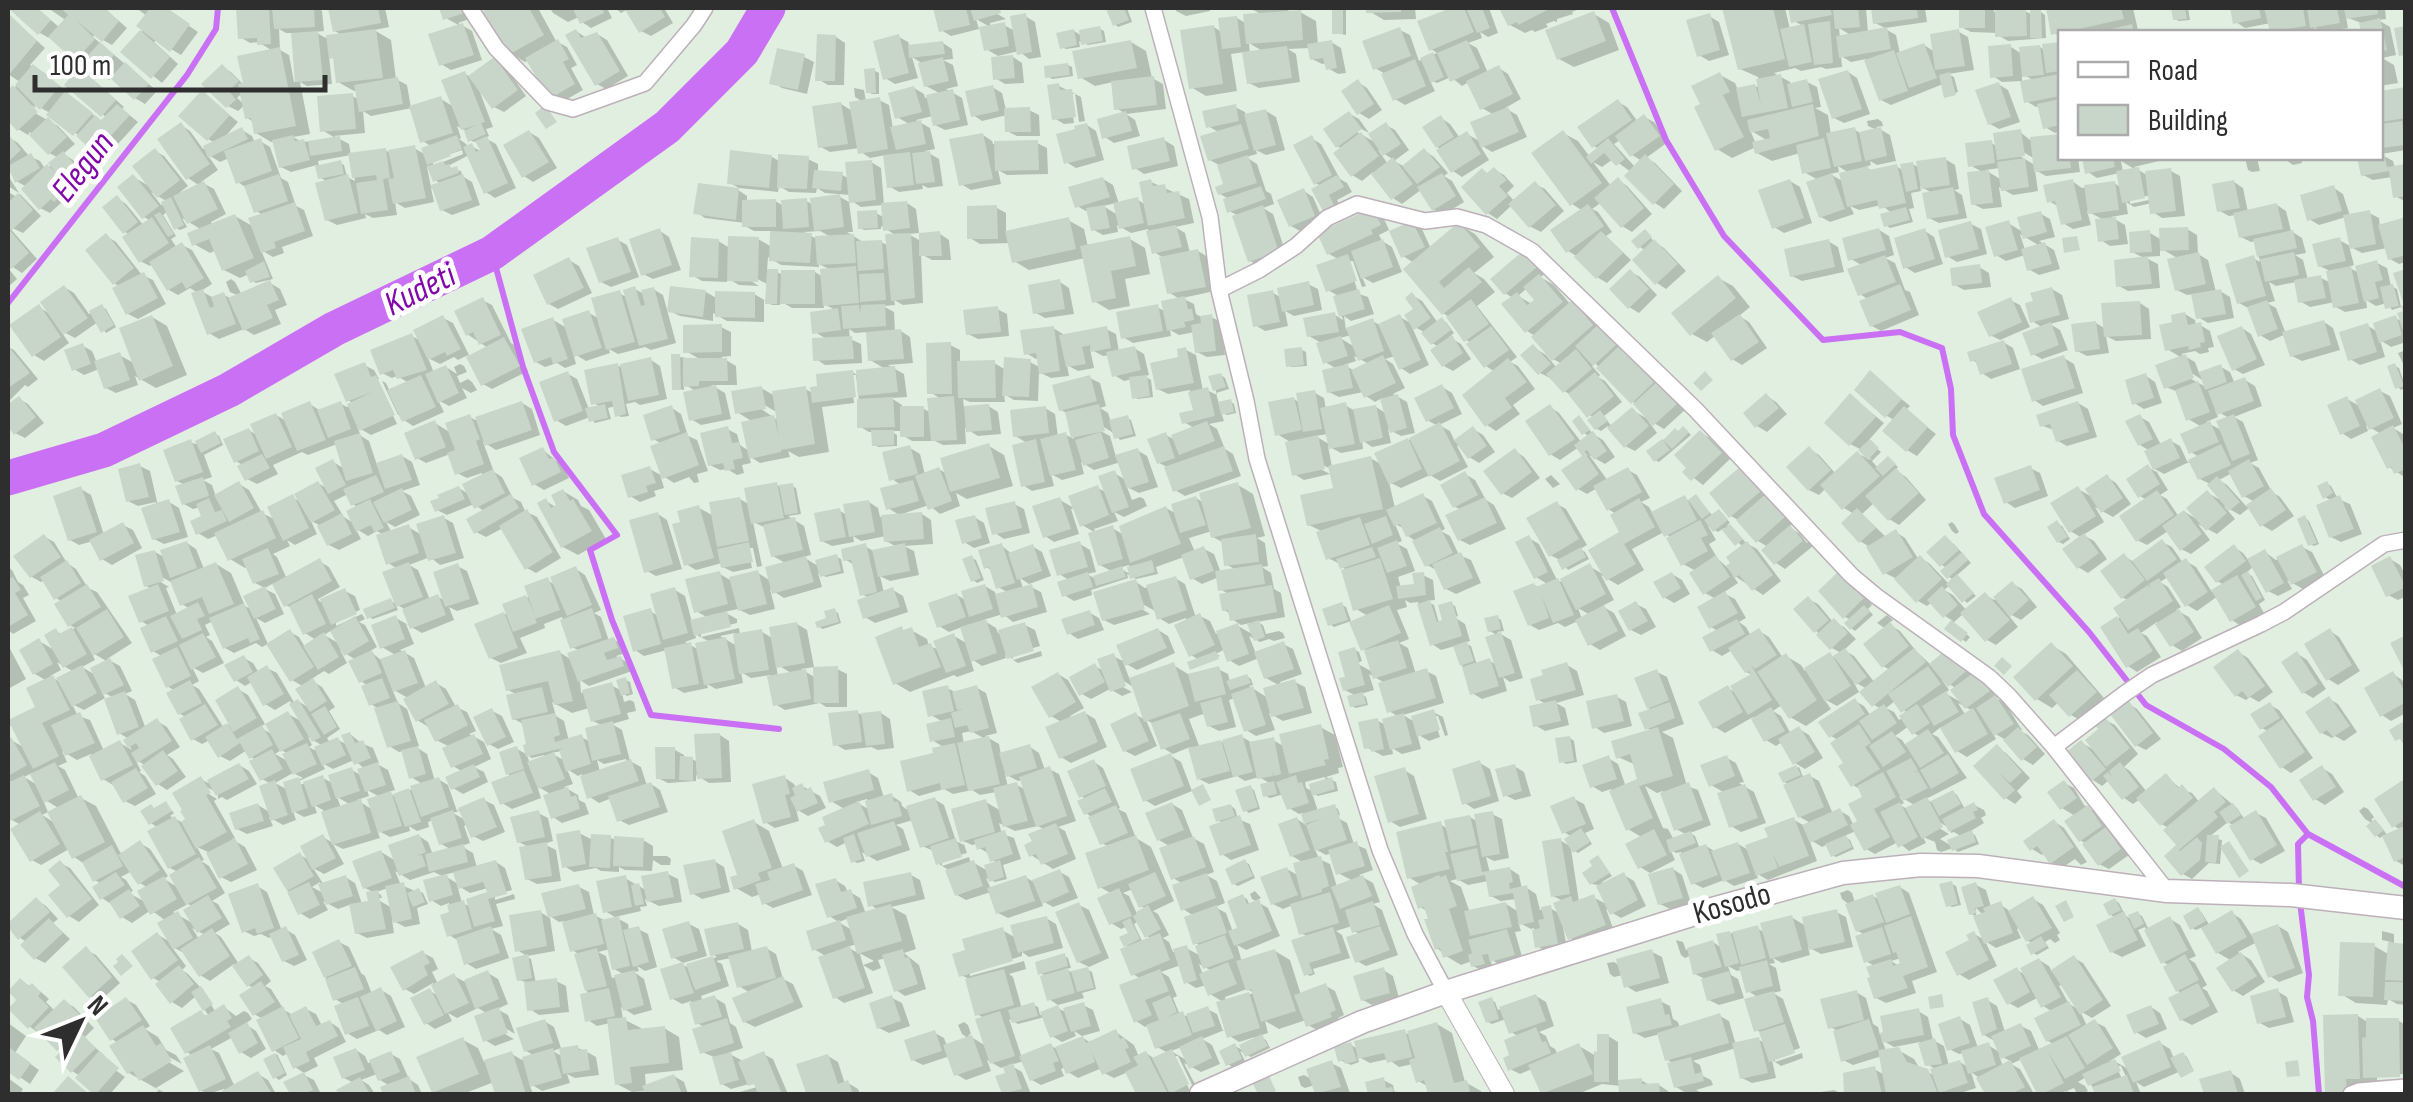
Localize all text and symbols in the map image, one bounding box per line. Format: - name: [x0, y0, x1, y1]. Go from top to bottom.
- scale bar: [35, 30, 325, 92]
- legend: [2058, 30, 2383, 160]
- text: 100 m: [50, 48, 111, 84]
- text: Road: [2148, 53, 2198, 89]
- text: Building: [2148, 103, 2228, 139]
- water label: Elegun: [42, 123, 124, 211]
- water label: Kudeti: [377, 253, 464, 326]
- street label: Kosodo: [1689, 874, 1775, 934]
- north arrow: [30, 972, 130, 1072]
- text: N: [80, 989, 114, 1023]

